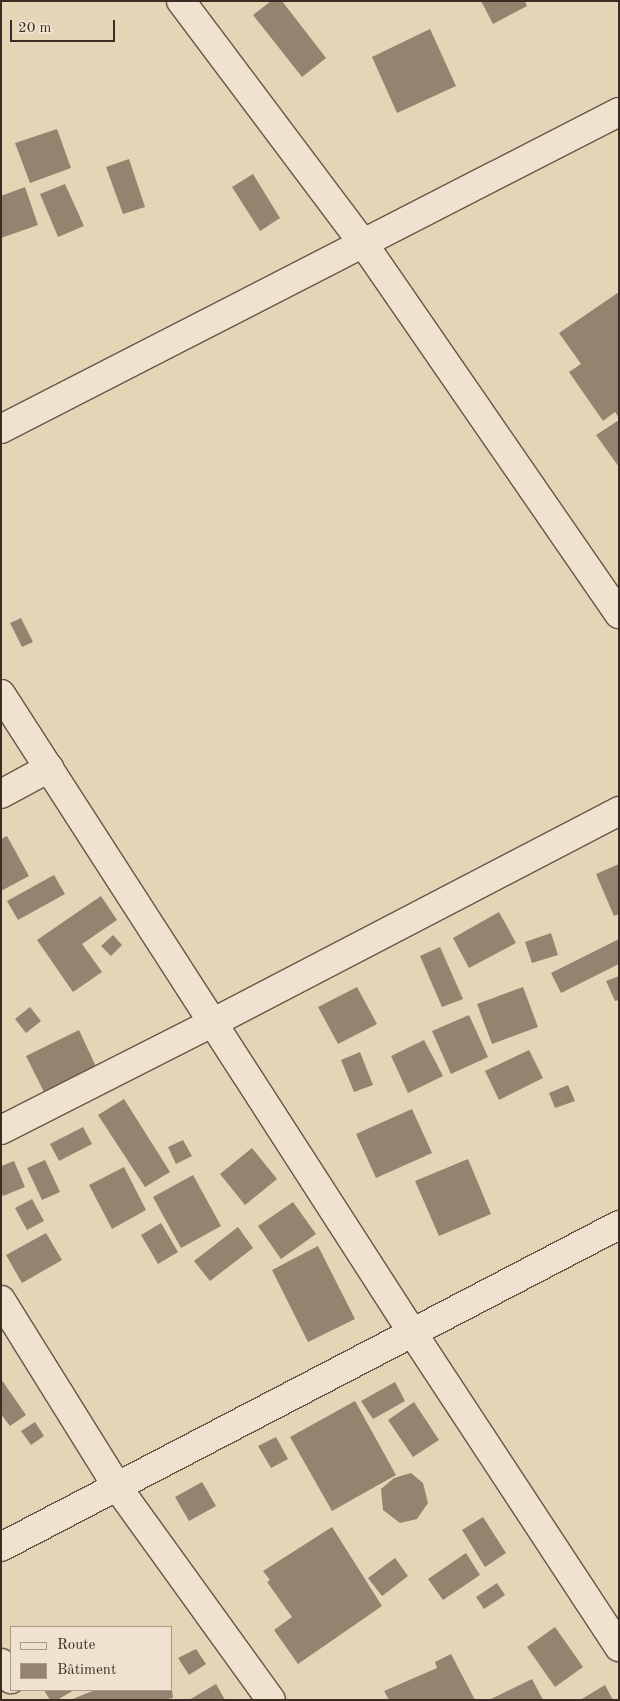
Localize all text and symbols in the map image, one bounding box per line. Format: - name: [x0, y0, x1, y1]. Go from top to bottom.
- scale bar: [12, 10, 118, 42]
- text: 20 m: [18, 21, 52, 36]
- legend: [10, 1626, 172, 1691]
- text: Route: [57, 1638, 95, 1653]
- text: Bâtiment: [57, 1663, 116, 1678]

